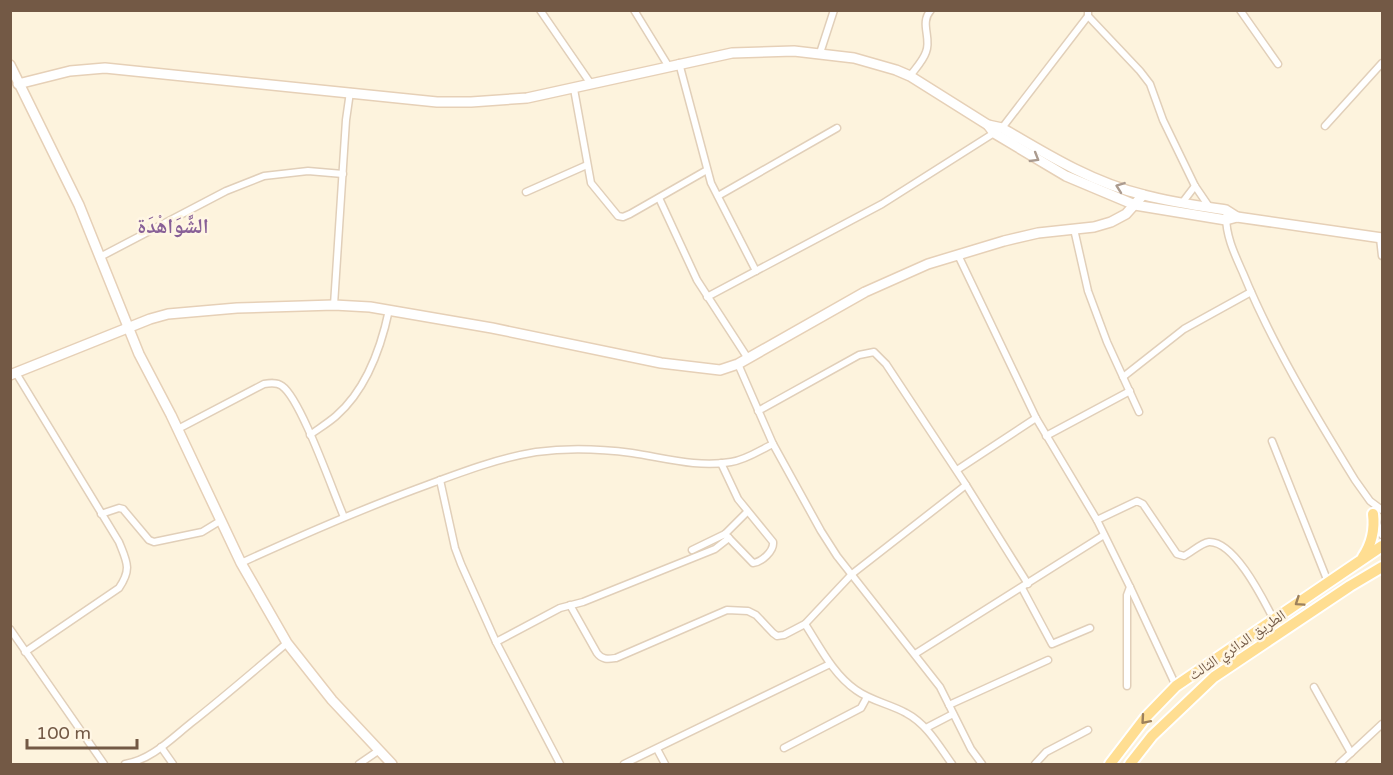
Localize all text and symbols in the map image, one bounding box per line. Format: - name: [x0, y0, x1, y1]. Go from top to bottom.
- one-way arrow: [1029, 151, 1039, 163]
- one-way arrow: [1115, 182, 1126, 195]
- district label: الشَّوَاهْدَة: [137, 214, 209, 239]
- one-way arrow: [1295, 595, 1306, 606]
- street label: الطريق الدائري الثالث: [1185, 606, 1290, 686]
- scale bar: [27, 712, 136, 750]
- one-way arrow: [1141, 713, 1152, 724]
- text: 100 m: [36, 722, 91, 744]

